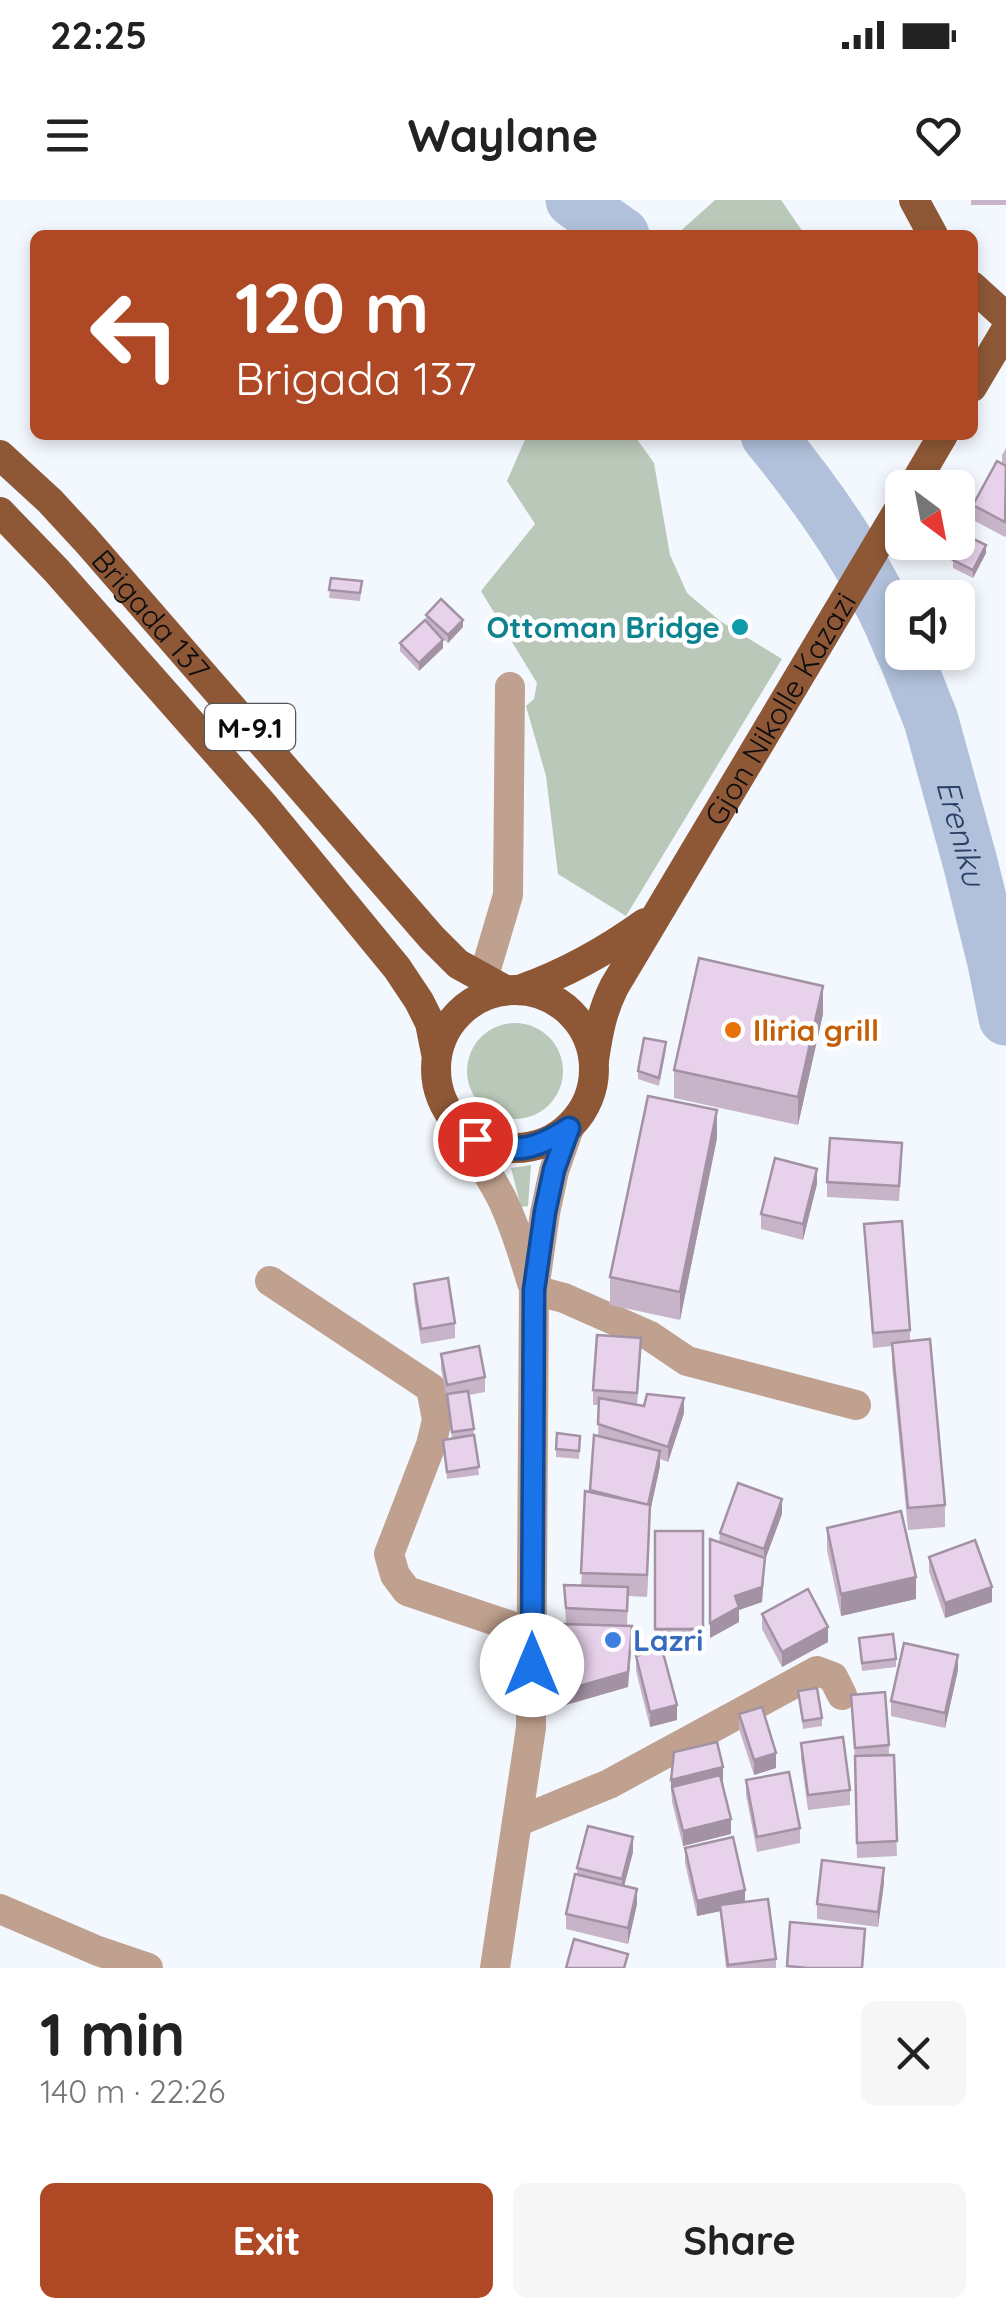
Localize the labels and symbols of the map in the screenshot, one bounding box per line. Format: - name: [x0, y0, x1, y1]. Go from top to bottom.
- north arrow: [885, 470, 975, 560]
- street label: Brigada 137: [84, 541, 218, 688]
- street label: Gjon Nikolle Kazazi: [696, 585, 864, 832]
- place label: Ottoman Bridge: [487, 608, 720, 646]
- marker: Ottoman Bridge: [729, 616, 751, 638]
- road number: M-9.1: [205, 704, 295, 750]
- water label: Ereniku: [928, 775, 996, 892]
- place label: Iliria grill: [753, 1011, 879, 1049]
- marker: Iliria grill: [722, 1019, 744, 1041]
- pin: [433, 1097, 518, 1182]
- position arrow: [480, 1613, 584, 1717]
- place label: Lazri: [633, 1621, 703, 1659]
- marker: Lazri: [602, 1629, 624, 1651]

